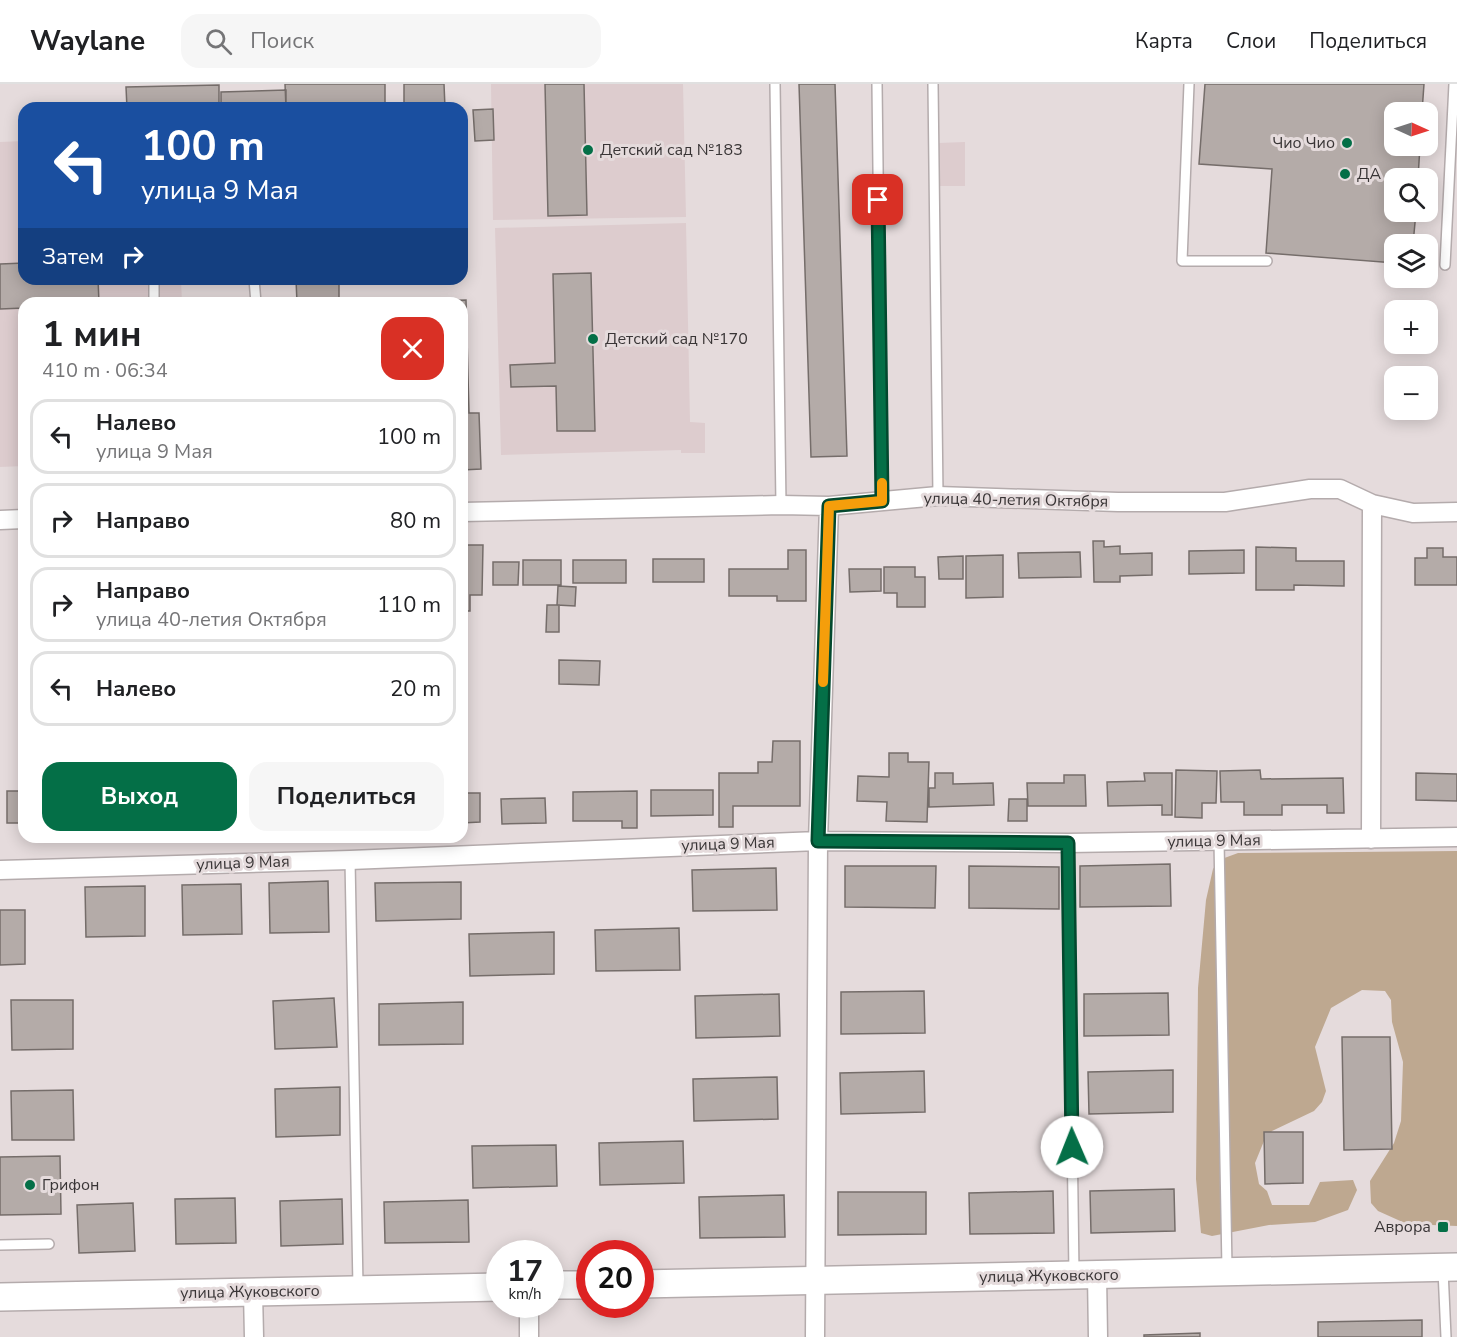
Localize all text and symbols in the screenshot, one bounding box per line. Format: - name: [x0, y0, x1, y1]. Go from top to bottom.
- search box: [181, 14, 601, 68]
- text: Waylane: [30, 22, 145, 60]
- icon: search: [202, 25, 235, 58]
- text: Поиск: [250, 26, 314, 56]
- text: Карта: [1135, 27, 1193, 55]
- text: Слои: [1226, 27, 1276, 55]
- text: Поделиться: [1309, 27, 1427, 55]
- north arrow: [1384, 102, 1438, 156]
- map controls: [1384, 102, 1438, 420]
- text: 100 m: [141, 118, 265, 175]
- icon: left: [42, 126, 120, 204]
- place label: Чио Чио: [1272, 132, 1335, 154]
- marker: Чио Чио: [1340, 136, 1354, 150]
- place label: Детский сад №183: [600, 139, 743, 161]
- marker: Детский сад №183: [581, 143, 595, 157]
- place label: ДА: [1357, 163, 1381, 185]
- marker: ДА: [1338, 167, 1352, 181]
- button: search: [1384, 168, 1438, 222]
- text: улица 9 Мая: [141, 172, 299, 209]
- pin: [852, 174, 903, 225]
- icon: arrive: [861, 183, 894, 216]
- button: layers: [1384, 234, 1438, 288]
- icon: right: [116, 240, 149, 273]
- text: Затем: [42, 242, 104, 272]
- button: +: [1384, 300, 1438, 354]
- text: 1 мин: [42, 310, 142, 359]
- button: close: [381, 317, 444, 380]
- place label: Детский сад №170: [605, 328, 748, 350]
- marker: Детский сад №170: [586, 332, 600, 346]
- text: 410 m · 06:34: [42, 357, 168, 384]
- button: −: [1384, 366, 1438, 420]
- text: Налево: [96, 408, 176, 438]
- icon: left: [45, 420, 78, 453]
- text: 100 m: [377, 422, 441, 452]
- text: улица 9 Мая: [96, 438, 213, 465]
- street label: улица 40-летия Октября: [923, 487, 1109, 513]
- icon: right: [45, 504, 78, 537]
- text: Направо: [96, 506, 190, 536]
- text: 80 m: [390, 506, 441, 536]
- text: Направо: [96, 576, 190, 606]
- icon: right: [45, 588, 78, 621]
- text: 110 m: [377, 590, 441, 620]
- text: улица 40-летия Октября: [96, 606, 327, 633]
- icon: left: [45, 672, 78, 705]
- text: Налево: [96, 674, 176, 704]
- text: 20 m: [390, 674, 441, 704]
- button: Выход: [42, 762, 237, 831]
- button: Поделиться: [249, 762, 444, 831]
- street label: улица 9 Мая: [1167, 829, 1261, 853]
- street label: улица 9 Мая: [681, 831, 775, 857]
- street label: улица 9 Мая: [196, 850, 290, 876]
- position arrow: [1040, 1115, 1104, 1179]
- place label: Грифон: [42, 1174, 99, 1196]
- marker: Грифон: [23, 1178, 37, 1192]
- place label: Аврора: [1374, 1216, 1431, 1238]
- marker: Аврора: [1436, 1220, 1450, 1234]
- speed limit sign: 20: [576, 1240, 654, 1318]
- text: 17: [507, 1251, 543, 1292]
- street label: улица Жуковского: [979, 1264, 1119, 1288]
- street label: улица Жуковского: [180, 1280, 320, 1304]
- text: km/h: [508, 1284, 542, 1304]

